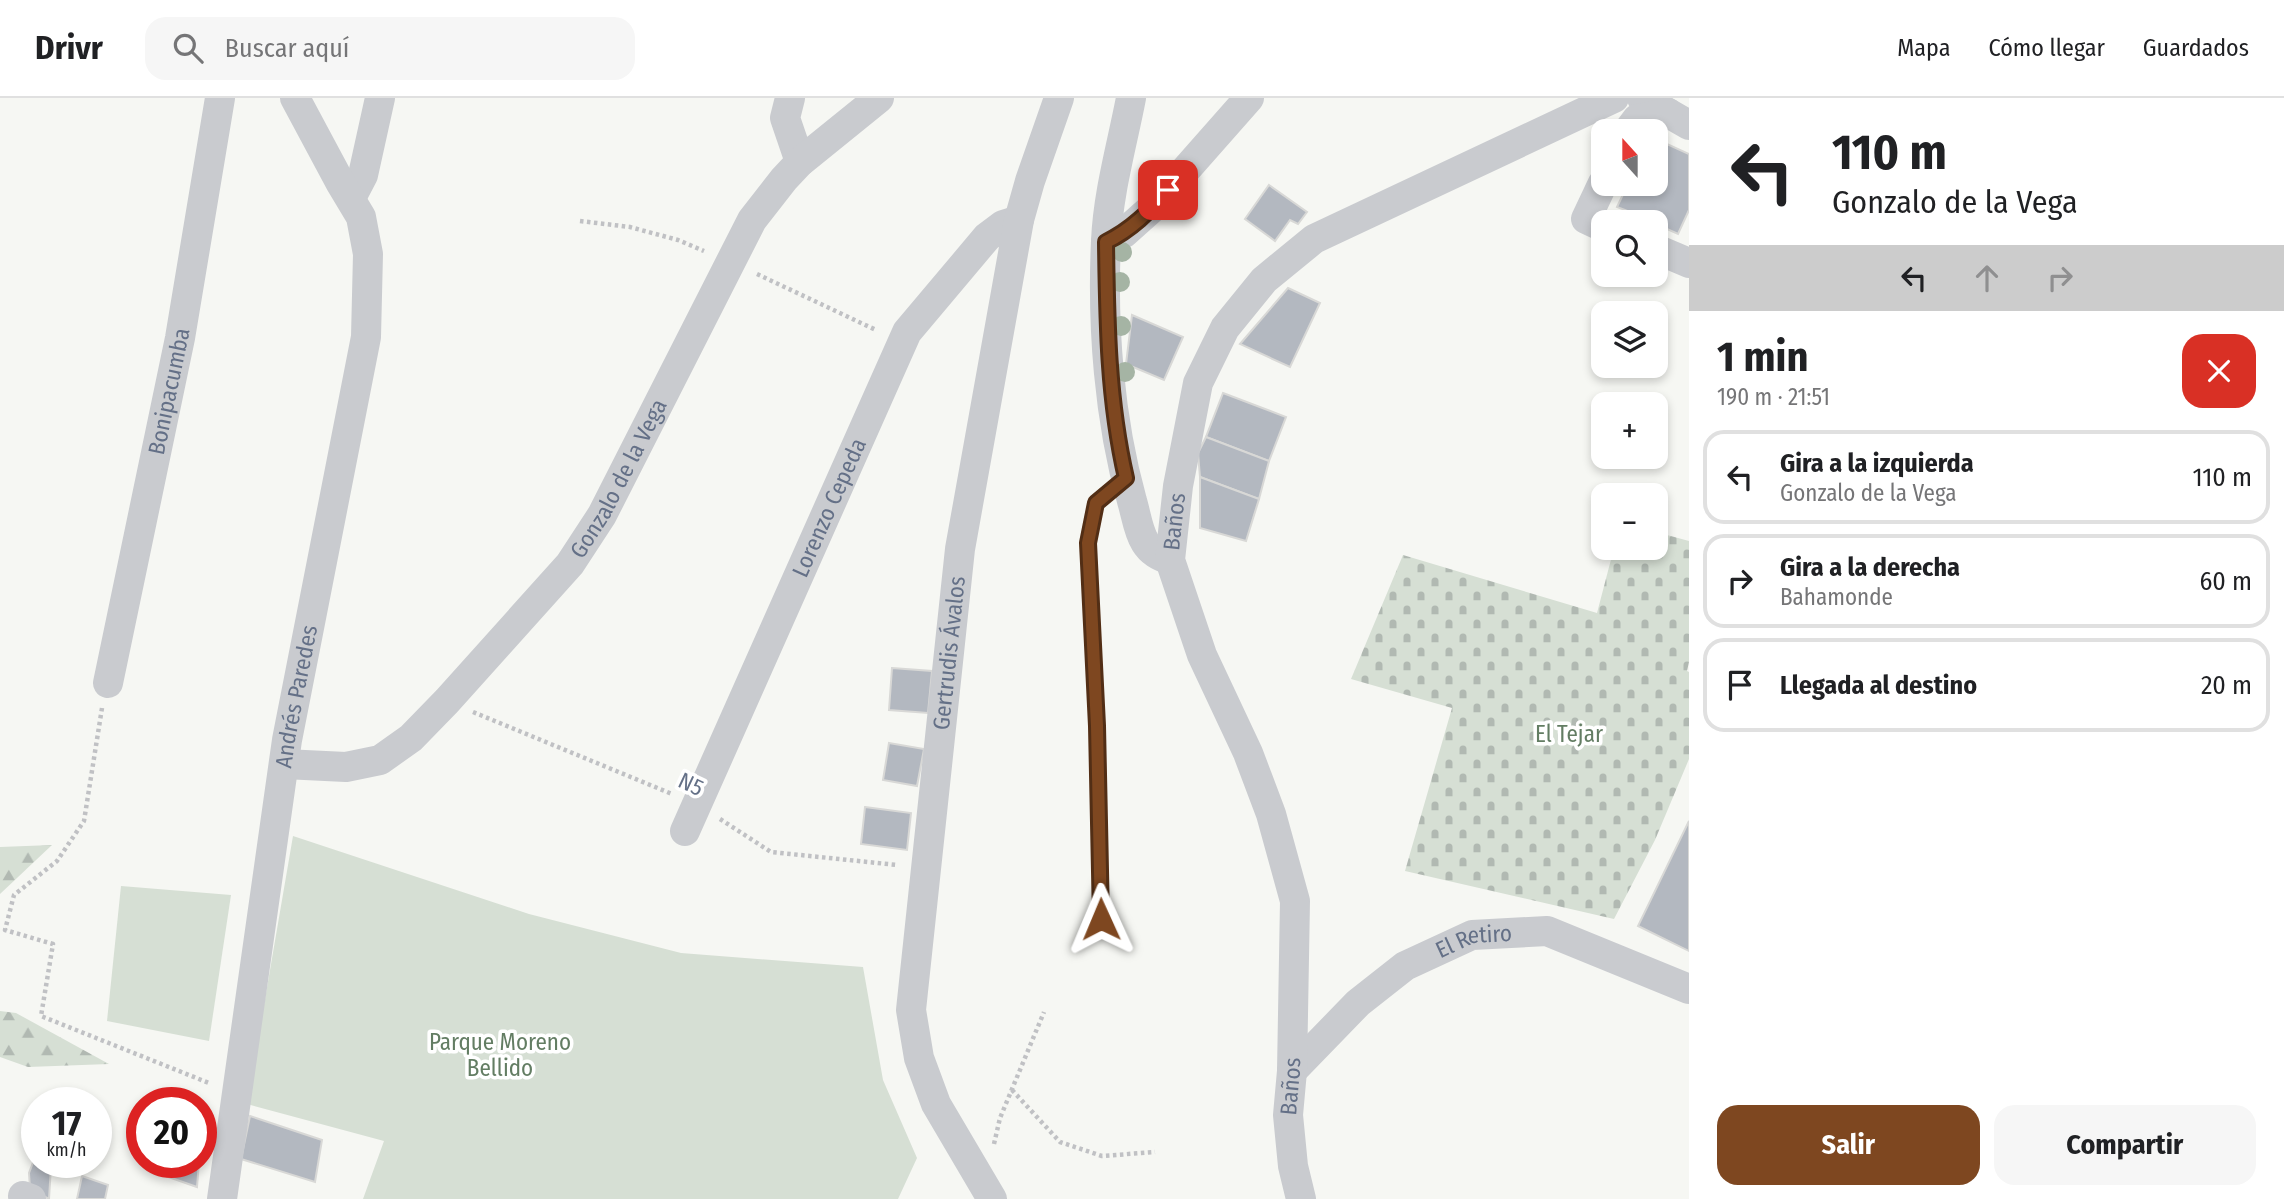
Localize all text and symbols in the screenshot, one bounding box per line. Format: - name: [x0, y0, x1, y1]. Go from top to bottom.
- search box: [145, 17, 635, 80]
- text: Drivr: [35, 28, 103, 68]
- icon: search: [169, 29, 207, 67]
- text: Buscar aquí: [225, 33, 349, 64]
- text: Mapa: [1897, 34, 1950, 62]
- text: Cómo llegar: [1988, 34, 2105, 62]
- text: Guardados: [2143, 34, 2249, 62]
- north arrow: [1591, 119, 1668, 196]
- map controls: [1591, 119, 1668, 560]
- text: 110 m: [1832, 123, 1947, 182]
- icon: left: [1717, 126, 1808, 217]
- pin: [1138, 160, 1198, 220]
- icon: arrive: [1149, 171, 1187, 209]
- text: Gonzalo de la Vega: [1832, 183, 2078, 221]
- button: search: [1591, 210, 1668, 287]
- icon: left: [1895, 259, 1933, 297]
- icon: ahead: [1968, 259, 2006, 297]
- icon: right: [2041, 259, 2079, 297]
- button: layers: [1591, 301, 1668, 378]
- street label: Bonipacumba: [142, 326, 195, 457]
- text: 1 min: [1717, 332, 1808, 382]
- button: close: [2182, 334, 2256, 408]
- text: 190 m · 21:51: [1717, 383, 1830, 411]
- button: +: [1591, 392, 1668, 469]
- street label: Gonzalo de la Vega: [564, 394, 673, 563]
- street label: Lorenzo Cepeda: [786, 434, 872, 581]
- text: Gira a la izquierda: [1780, 448, 1974, 479]
- icon: left: [1721, 458, 1759, 496]
- text: 110 m: [2192, 462, 2252, 493]
- text: Gonzalo de la Vega: [1780, 479, 1957, 507]
- button: −: [1591, 483, 1668, 560]
- street label: Baños: [1157, 491, 1191, 552]
- text: Gira a la derecha: [1780, 552, 1960, 583]
- icon: right: [1721, 562, 1759, 600]
- text: 60 m: [2199, 566, 2252, 597]
- street label: Gertrudis Ávalos: [927, 575, 971, 731]
- text: Bahamonde: [1780, 583, 1893, 611]
- street label: Andrés Paredes: [269, 622, 323, 770]
- icon: arrive: [1721, 666, 1759, 704]
- text: Llegada al destino: [1780, 670, 1977, 701]
- text: 20 m: [2201, 670, 2252, 701]
- park label: El Tejar: [1535, 720, 1603, 748]
- street label: N5: [674, 766, 708, 802]
- position arrow: [1064, 882, 1138, 956]
- street label: El Retiro: [1431, 919, 1513, 964]
- park label: Parque Moreno Bellido: [429, 1028, 571, 1082]
- street label: Baños: [1274, 1057, 1306, 1116]
- speed limit sign: 20: [126, 1087, 217, 1178]
- text: 17: [52, 1102, 81, 1144]
- button: Salir: [1717, 1105, 1980, 1185]
- button: Compartir: [1994, 1105, 2256, 1185]
- text: km/h: [46, 1139, 87, 1161]

